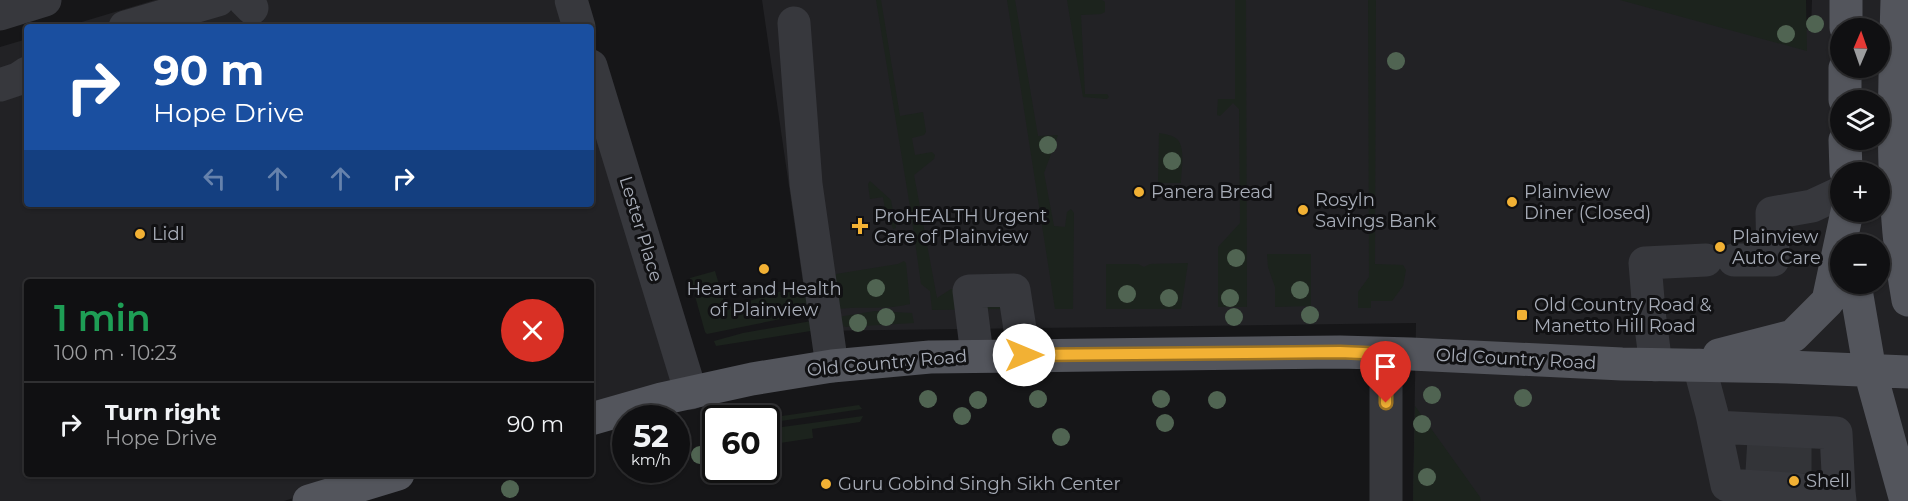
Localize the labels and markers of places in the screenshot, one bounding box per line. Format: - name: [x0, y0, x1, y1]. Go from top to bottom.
- place label: Panera Bread: [1151, 181, 1273, 203]
- place label: Plainview Diner (Closed): [1524, 181, 1651, 224]
- marker: Panera Bread: [1132, 185, 1146, 199]
- place label: Rosyln Savings Bank: [1315, 189, 1436, 232]
- marker: Plainview Diner (Closed): [1505, 195, 1519, 209]
- marker: Rosyln Savings Bank: [1296, 203, 1310, 217]
- place label: ProHEALTH Urgent Care of Plainview: [874, 205, 1047, 248]
- marker: ProHEALTH Urgent Care of Plainview: [851, 217, 869, 235]
- place label: Lidl: [152, 223, 185, 245]
- place label: Plainview Auto Care: [1732, 226, 1821, 269]
- marker: Lidl: [133, 227, 147, 241]
- marker: Plainview Auto Care: [1713, 240, 1727, 254]
- marker: Heart and Health of Plainview: [757, 262, 771, 276]
- place label: Heart and Health of Plainview: [686, 278, 842, 321]
- place label: Old Country Road & Manetto Hill Road: [1534, 294, 1711, 337]
- marker: Old Country Road & Manetto Hill Road: [1515, 308, 1529, 322]
- pin: [1360, 341, 1411, 403]
- place label: Shell: [1806, 470, 1850, 492]
- place label: Guru Gobind Singh Sikh Center: [838, 473, 1121, 495]
- marker: Shell: [1787, 474, 1801, 488]
- marker: Guru Gobind Singh Sikh Center: [819, 477, 833, 491]

